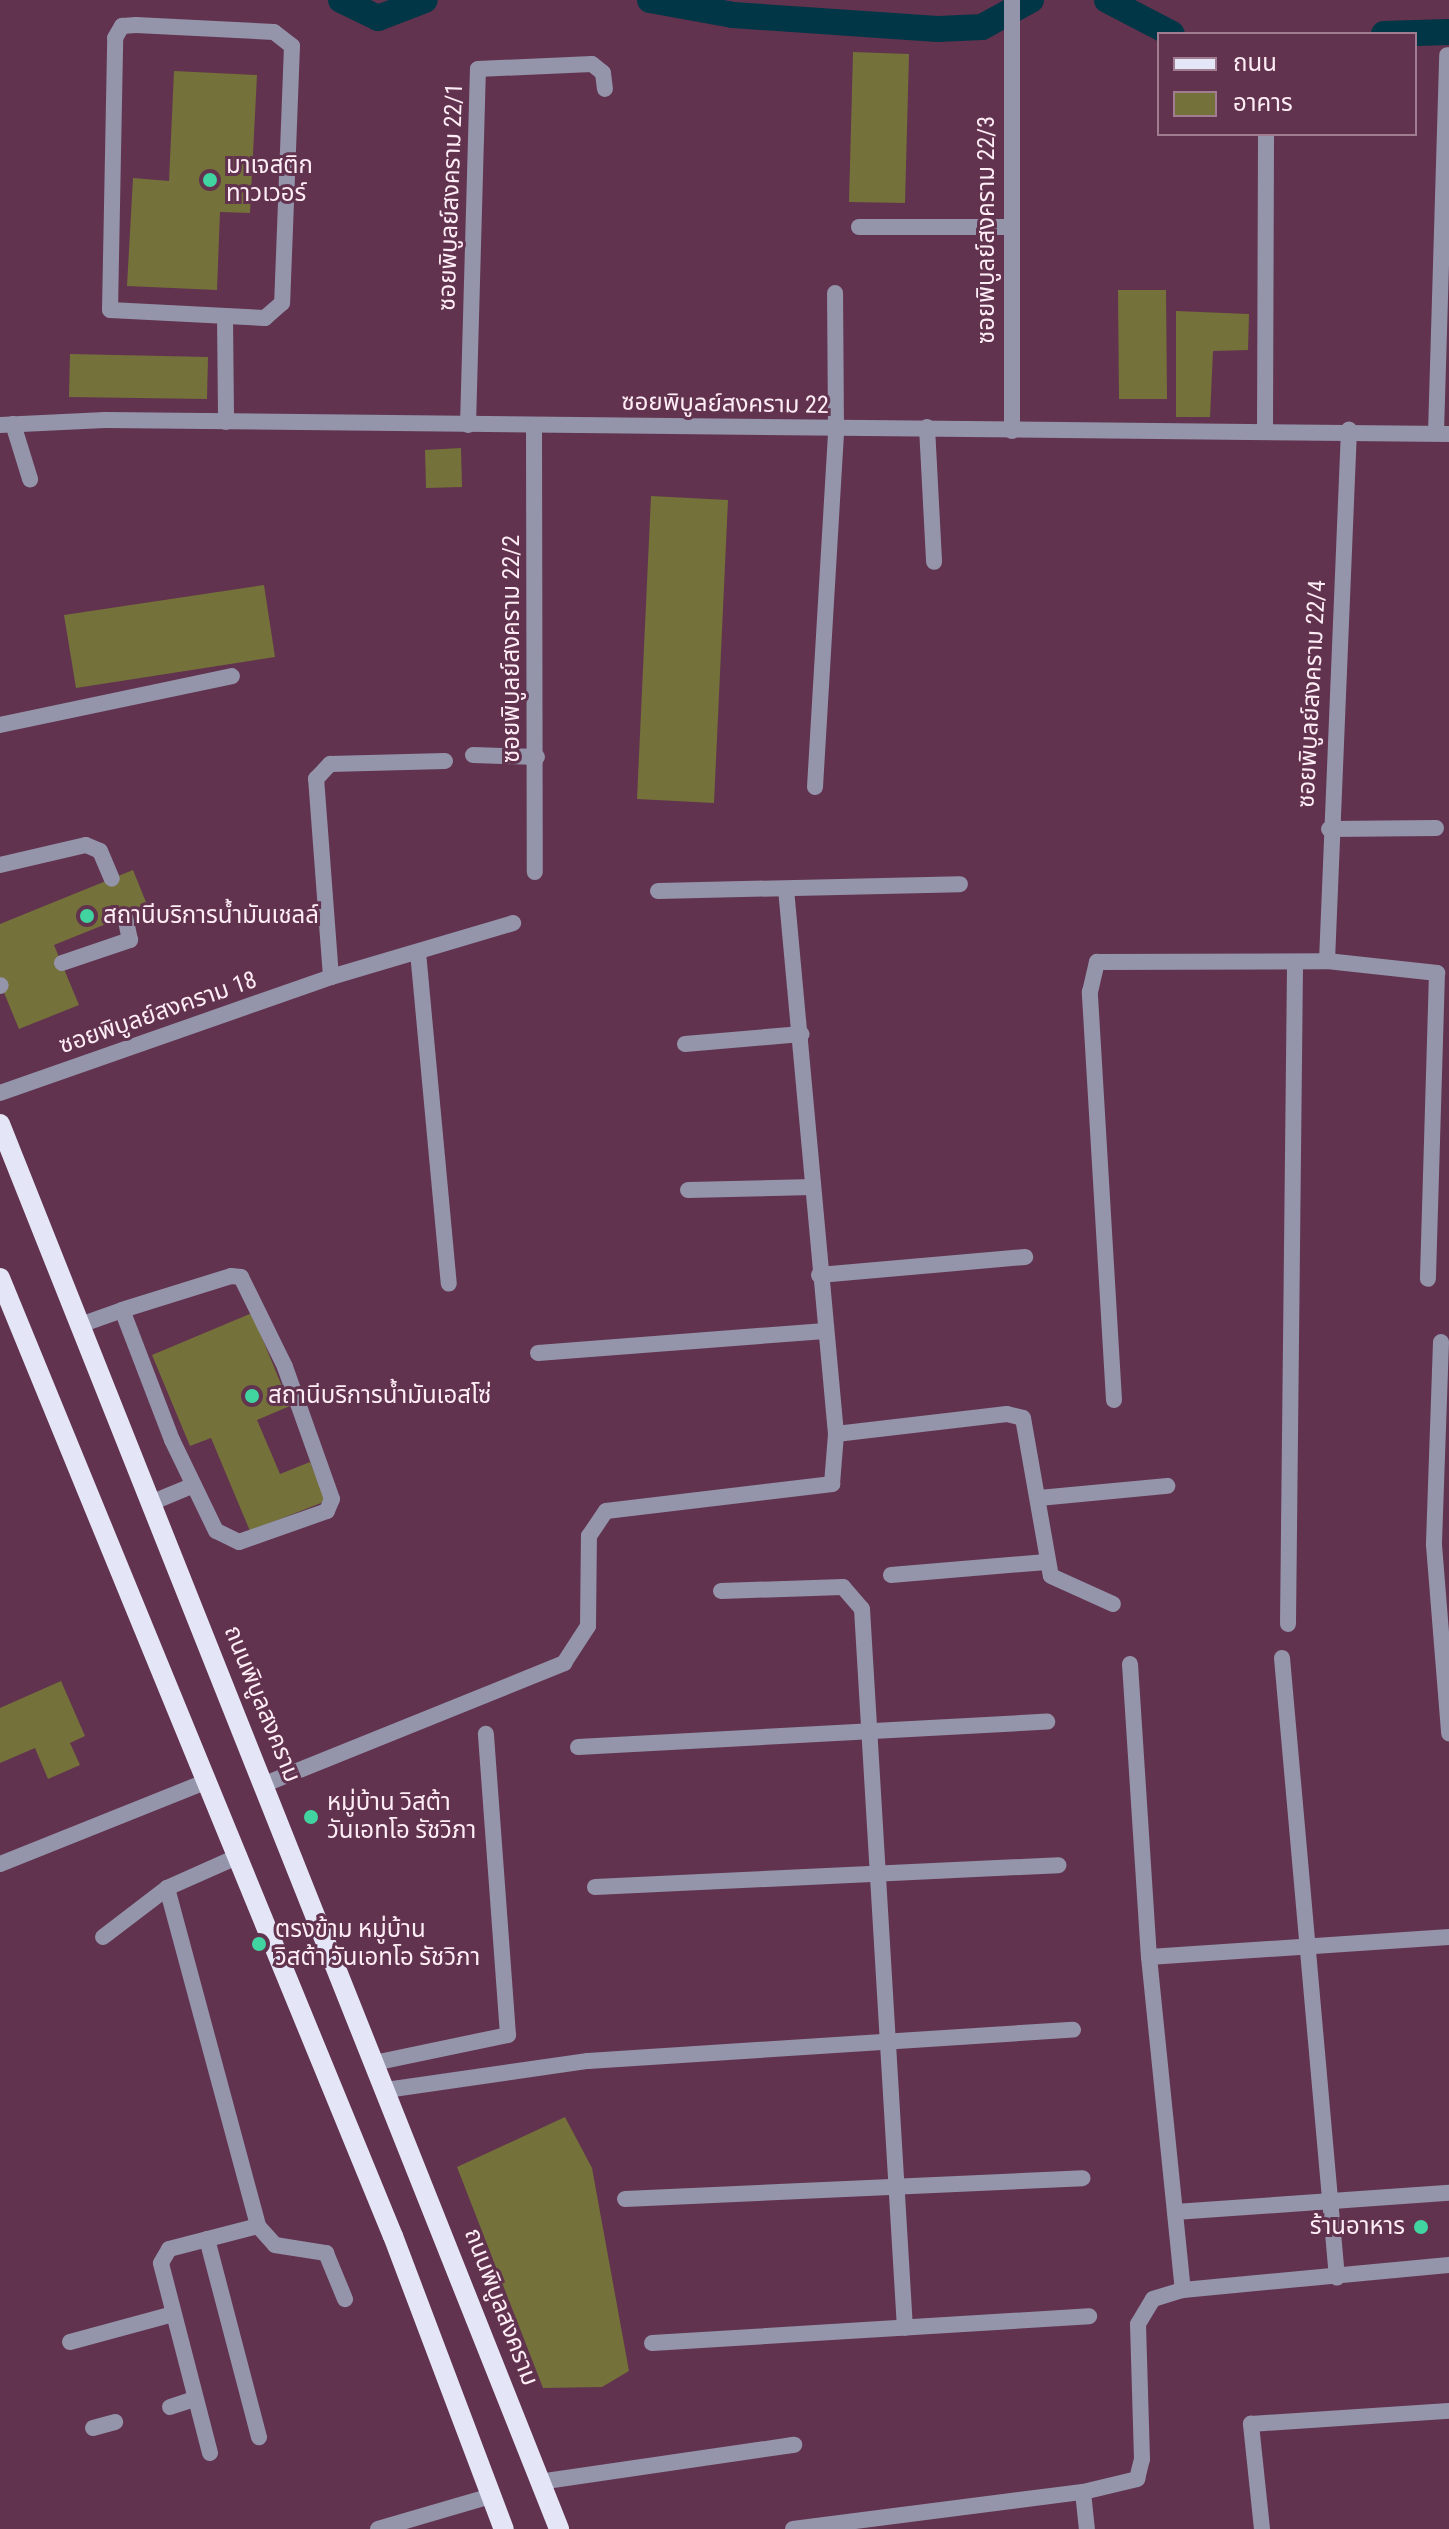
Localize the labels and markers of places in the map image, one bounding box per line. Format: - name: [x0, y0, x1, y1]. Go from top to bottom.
- place label: มาเจสติก ทาวเวอร์: [226, 152, 313, 208]
- marker: มาเจสติก ทาวเวอร์: [201, 171, 219, 189]
- place label: สถานีบริการน้ำมันเชลล์: [103, 902, 319, 930]
- marker: สถานีบริการน้ำมันเชลล์: [78, 907, 96, 925]
- place label: สถานีบริการน้ำมันเอสโซ่: [268, 1382, 491, 1410]
- marker: สถานีบริการน้ำมันเอสโซ่: [243, 1387, 261, 1405]
- place label: หมู่บ้าน วิสต้า วันเอทโอ รัชวิภา: [327, 1789, 476, 1845]
- marker: หมู่บ้าน วิสต้า วันเอทโอ รัชวิภา: [302, 1808, 320, 1826]
- place label: ตรงข้าม หมู่บ้าน วิสต้า วันเอทโอ รัชวิภา: [275, 1916, 480, 1972]
- marker: ตรงข้าม หมู่บ้าน วิสต้า วันเอทโอ รัชวิภา: [250, 1935, 268, 1953]
- place label: ร้านอาหาร: [1310, 2213, 1405, 2241]
- marker: ร้านอาหาร: [1412, 2218, 1430, 2236]

